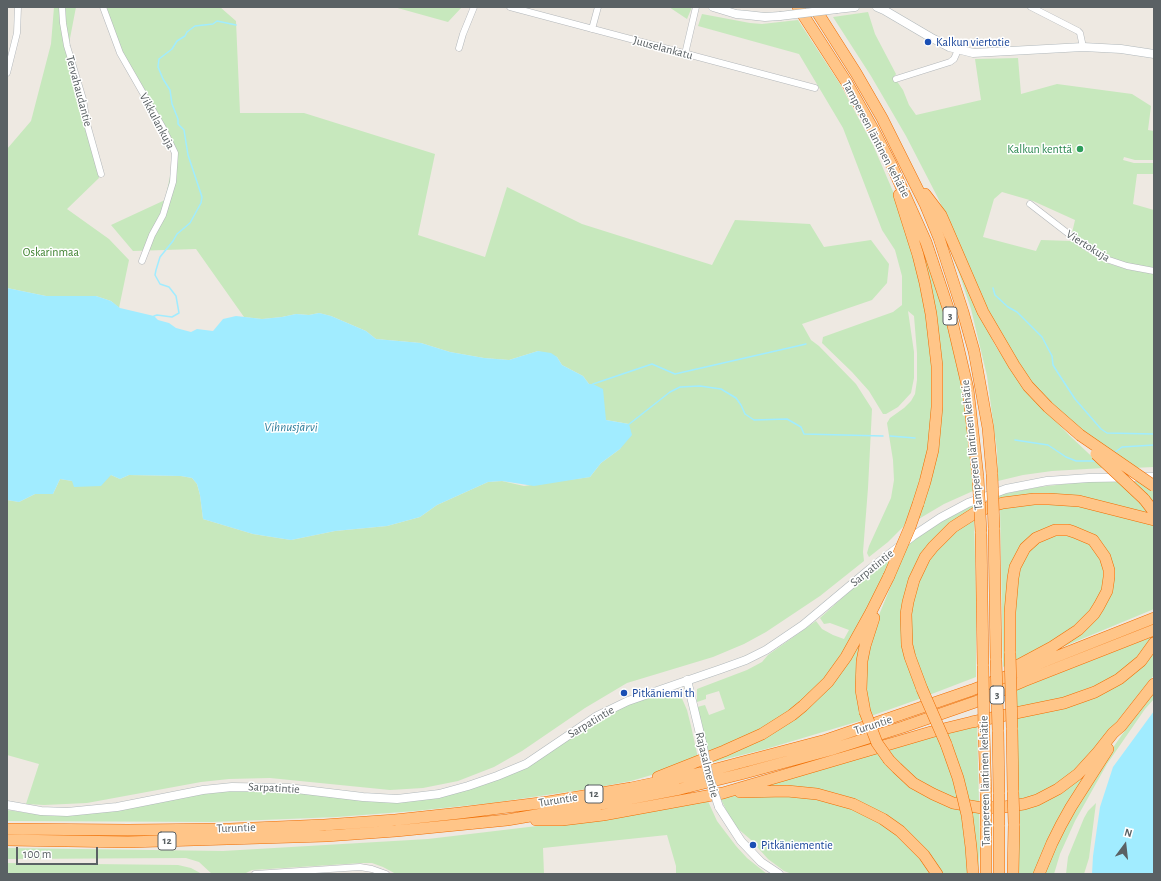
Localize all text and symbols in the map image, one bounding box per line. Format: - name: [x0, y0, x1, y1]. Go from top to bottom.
- street label: Juuselankatu: [632, 33, 694, 63]
- place label: Kalkun viertotie: [936, 35, 1010, 49]
- marker: Kalkun viertotie: [923, 37, 933, 47]
- street label: Tervahaudantie: [63, 54, 95, 128]
- street label: Tampereen läntinen kehätie: [839, 78, 913, 200]
- street label: Vikkulankuja: [136, 90, 178, 152]
- place label: Kalkun kenttä: [1007, 142, 1072, 156]
- marker: Kalkun kenttä: [1075, 144, 1085, 154]
- street label: Viertokuja: [1063, 227, 1113, 265]
- park label: Oskarinmaa: [23, 245, 79, 259]
- road number: 3: [943, 307, 957, 325]
- street label: Tampereen läntinen kehätie: [958, 379, 986, 511]
- water label: Vihnusjärvi: [264, 419, 318, 435]
- street label: Sarpatintie: [847, 546, 897, 590]
- place label: Pitkäniemi th: [632, 686, 695, 700]
- road number: 3: [990, 686, 1004, 704]
- marker: Pitkäniemi th: [619, 688, 629, 698]
- street label: Sarpatintie: [565, 703, 617, 741]
- street label: Turuntie: [852, 712, 894, 738]
- street label: Tampereen läntinen kehätie: [977, 715, 993, 847]
- street label: Rajasalmentie: [692, 731, 722, 799]
- street label: Sarpatintie: [248, 779, 300, 797]
- road number: 12: [585, 785, 603, 803]
- street label: Turuntie: [537, 790, 579, 810]
- street label: Turuntie: [216, 820, 256, 836]
- north arrow: [1105, 825, 1145, 865]
- text: N: [1123, 827, 1133, 839]
- road number: 12: [158, 832, 176, 850]
- place label: Pitkäniementie: [761, 838, 833, 852]
- scale bar: [18, 839, 100, 865]
- marker: Pitkäniementie: [748, 840, 758, 850]
- text: 100 m: [23, 848, 51, 860]

